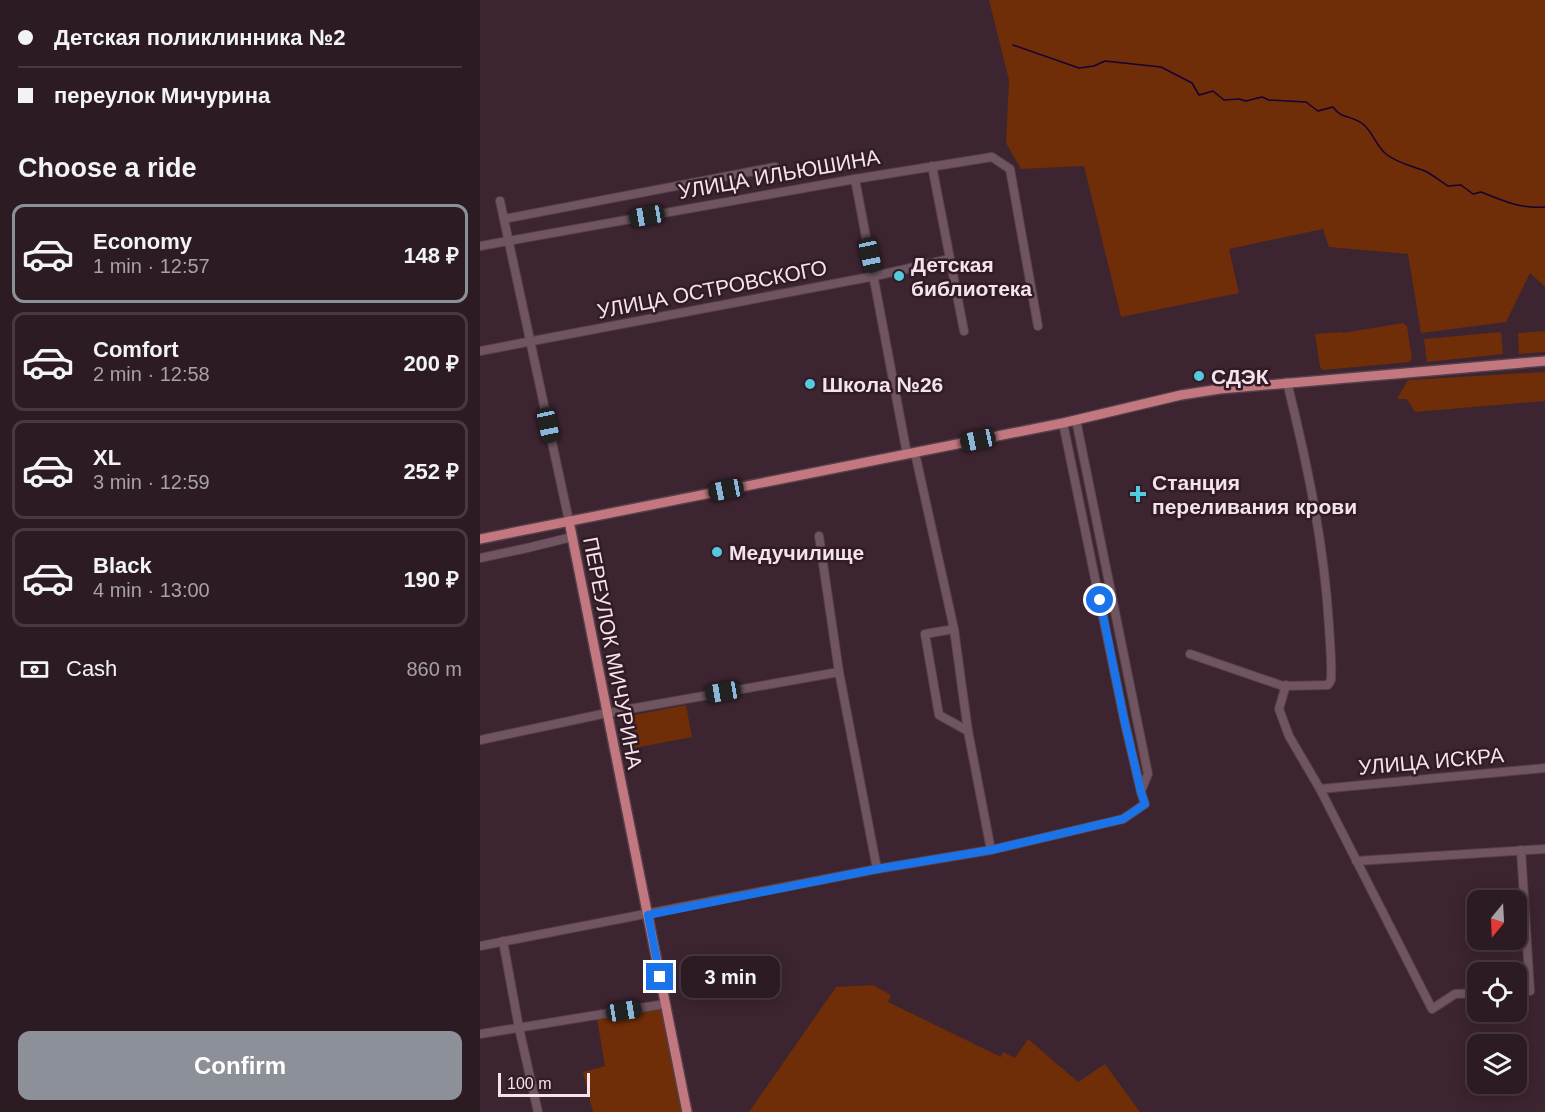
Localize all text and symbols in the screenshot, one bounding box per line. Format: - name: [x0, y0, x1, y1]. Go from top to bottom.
- text: Детская поликлинника №2: [54, 25, 345, 50]
- text: переулок Мичурина: [54, 83, 270, 108]
- street label: УЛИЦА ИЛЬЮШИНА: [676, 145, 882, 203]
- text: Choose a ride: [18, 153, 197, 183]
- car: [628, 204, 666, 228]
- icon: car: [21, 227, 75, 281]
- text: Economy: [93, 229, 192, 254]
- car: [857, 236, 883, 274]
- text: 148 ₽: [403, 243, 459, 268]
- place label: Детская библиотека: [911, 253, 1032, 300]
- text: 1 min · 12:57: [93, 255, 210, 277]
- street label: УЛИЦА ОСТРОВСКОГО: [595, 255, 829, 323]
- marker: Детская библиотека: [892, 269, 906, 283]
- icon: car: [21, 335, 75, 389]
- text: Comfort: [93, 337, 179, 362]
- text: 200 ₽: [403, 351, 459, 376]
- text: 2 min · 12:58: [93, 363, 210, 385]
- place label: СДЭК: [1211, 365, 1269, 388]
- marker: СДЭК: [1192, 369, 1206, 383]
- place label: Школа №26: [822, 373, 943, 396]
- marker: Школа №26: [803, 377, 817, 391]
- car: [535, 406, 561, 444]
- car: [959, 427, 997, 453]
- icon: car: [21, 443, 75, 497]
- text: XL: [93, 445, 121, 470]
- text: 252 ₽: [403, 459, 459, 484]
- text: 3 min · 12:59: [93, 471, 210, 493]
- place label: Станция переливания крови: [1152, 471, 1357, 518]
- car: [707, 478, 745, 502]
- marker: Станция переливания крови: [1129, 485, 1147, 503]
- street label: ПЕРЕУЛОК МИЧУРИНА: [579, 535, 647, 771]
- place label: Медучилище: [729, 541, 864, 564]
- marker: Медучилище: [710, 545, 724, 559]
- icon: car: [21, 551, 75, 605]
- text: Black: [93, 553, 152, 578]
- text: 190 ₽: [403, 567, 459, 592]
- text: 4 min · 13:00: [93, 579, 210, 601]
- route start: [1086, 586, 1113, 613]
- icon: cash: [18, 653, 51, 686]
- text: Cash: [66, 656, 117, 681]
- text: 860 m: [406, 658, 462, 680]
- car: [704, 680, 742, 704]
- street label: УЛИЦА ИСКРА: [1357, 743, 1505, 779]
- north arrow: [1467, 890, 1527, 950]
- map controls: [1467, 890, 1527, 1094]
- callout: 3 min: [681, 956, 780, 998]
- button: locate: [1467, 962, 1527, 1022]
- route end: [646, 963, 673, 990]
- text: 3 min: [704, 966, 757, 988]
- car: [605, 999, 643, 1023]
- button: Confirm: [18, 1031, 462, 1100]
- button: layers: [1467, 1034, 1527, 1094]
- scale bar: [498, 1070, 590, 1098]
- text: 100 m: [507, 1075, 551, 1092]

